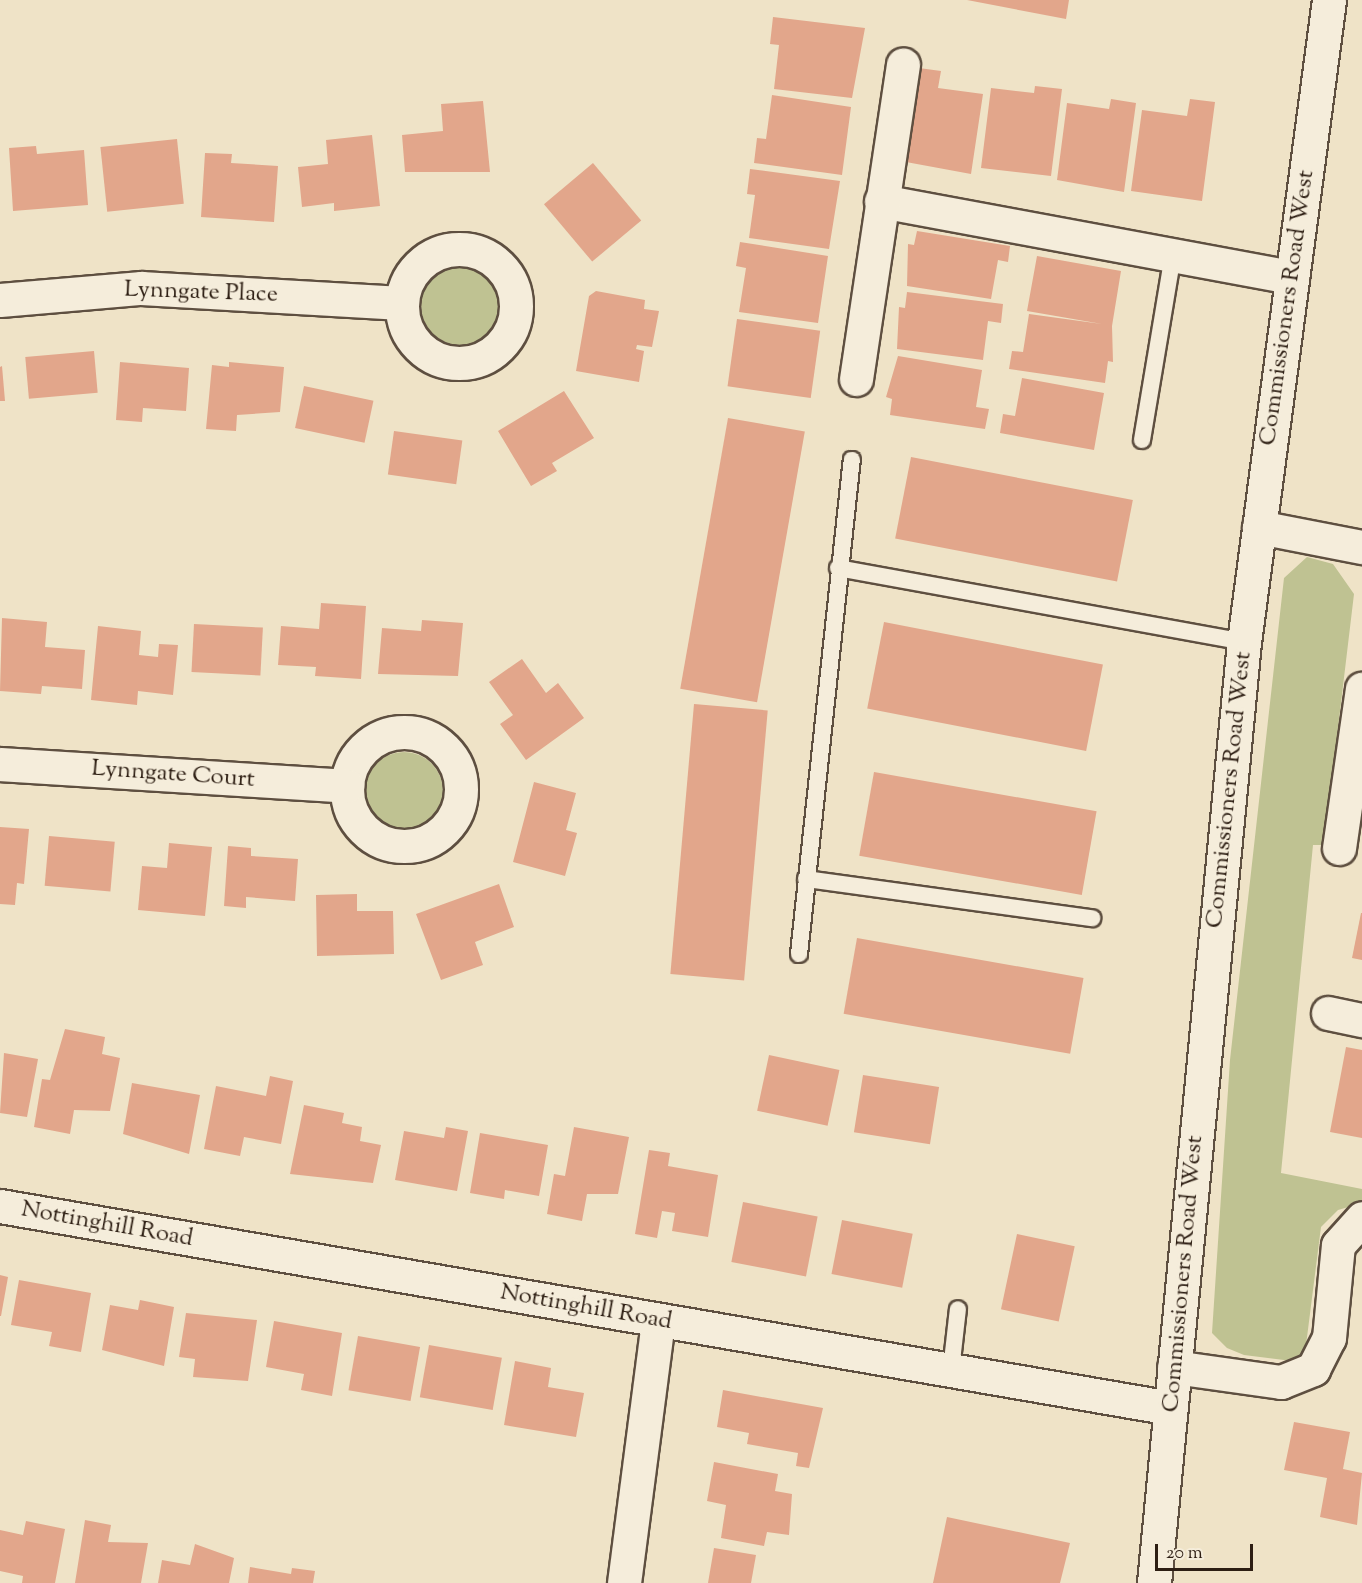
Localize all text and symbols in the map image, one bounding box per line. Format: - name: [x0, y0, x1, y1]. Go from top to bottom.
- street label: Commissioners Road West: [1254, 168, 1322, 448]
- street label: Lynngate Place: [124, 276, 278, 310]
- street label: Commissioners Road West: [1201, 650, 1259, 930]
- street label: Lynngate Court: [90, 755, 256, 795]
- street label: Commissioners Road West: [1158, 1134, 1210, 1414]
- street label: Nottinghill Road: [19, 1196, 195, 1254]
- street label: Nottinghill Road: [498, 1279, 674, 1337]
- scale bar: [1158, 1532, 1256, 1570]
- text: 20 m: [1166, 1541, 1203, 1567]

